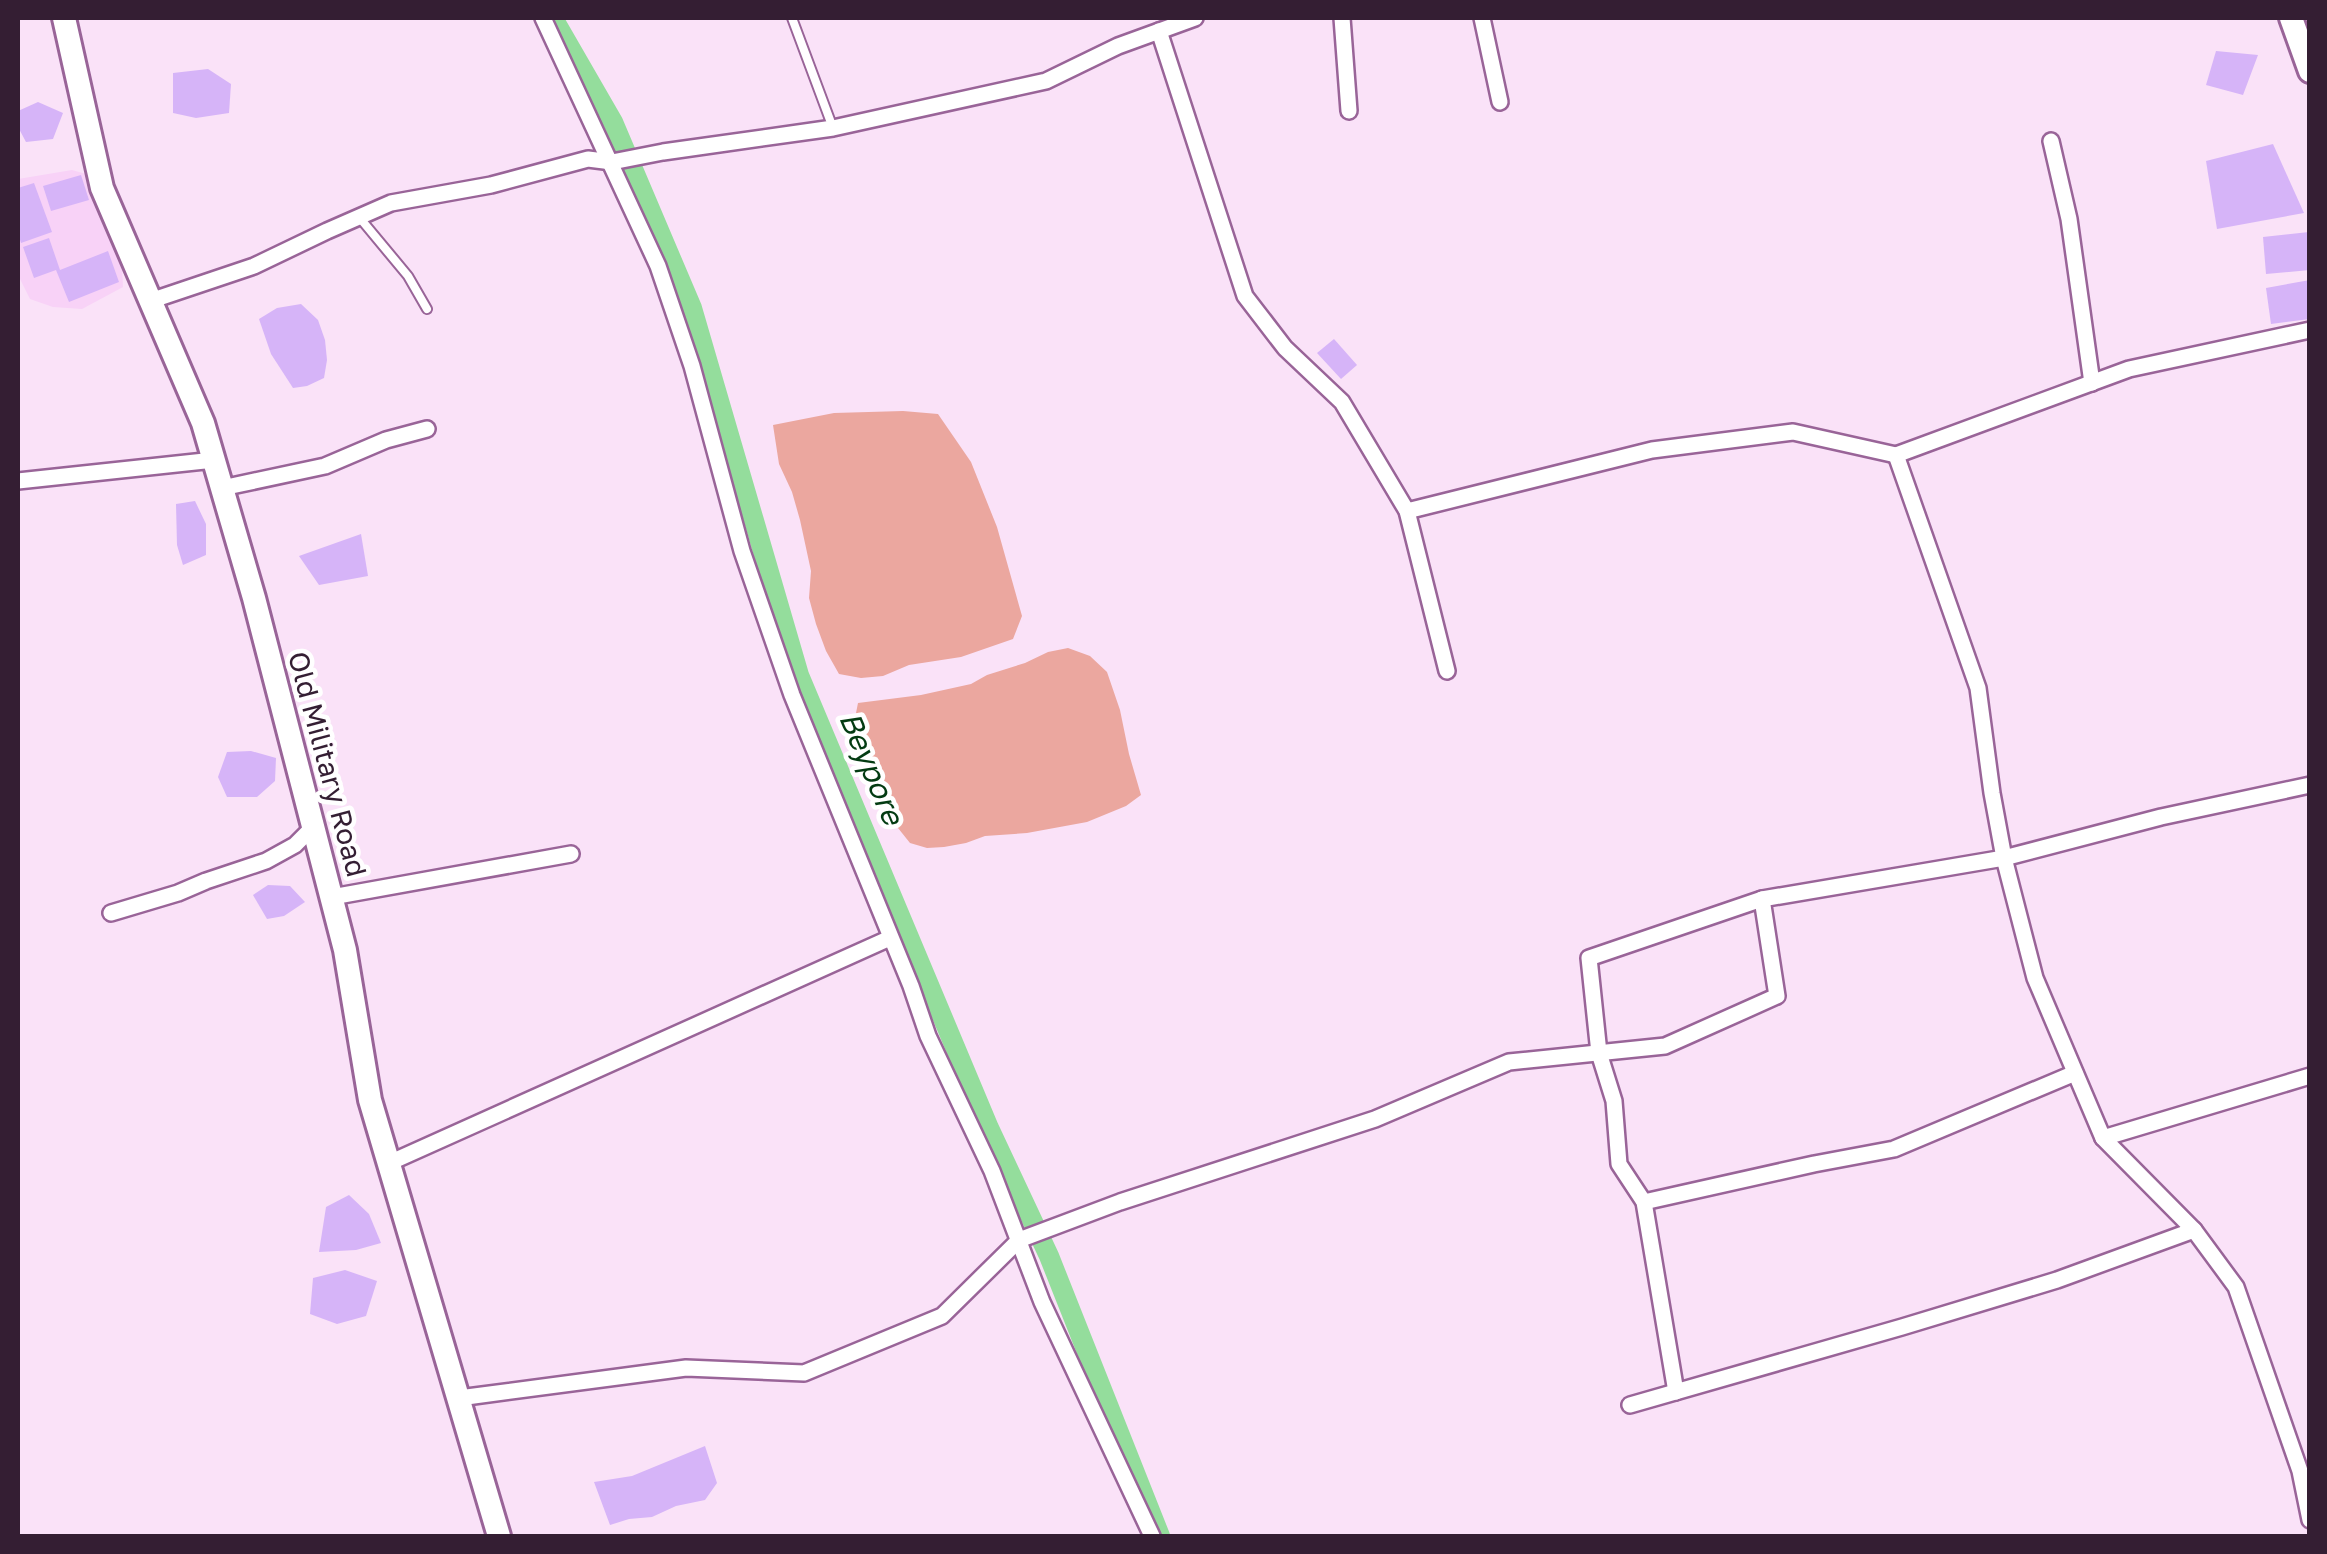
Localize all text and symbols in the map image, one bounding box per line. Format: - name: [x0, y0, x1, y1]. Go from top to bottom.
- street label: Old Military Road: [282, 648, 374, 880]
- water label: Beypore: [832, 706, 913, 832]

